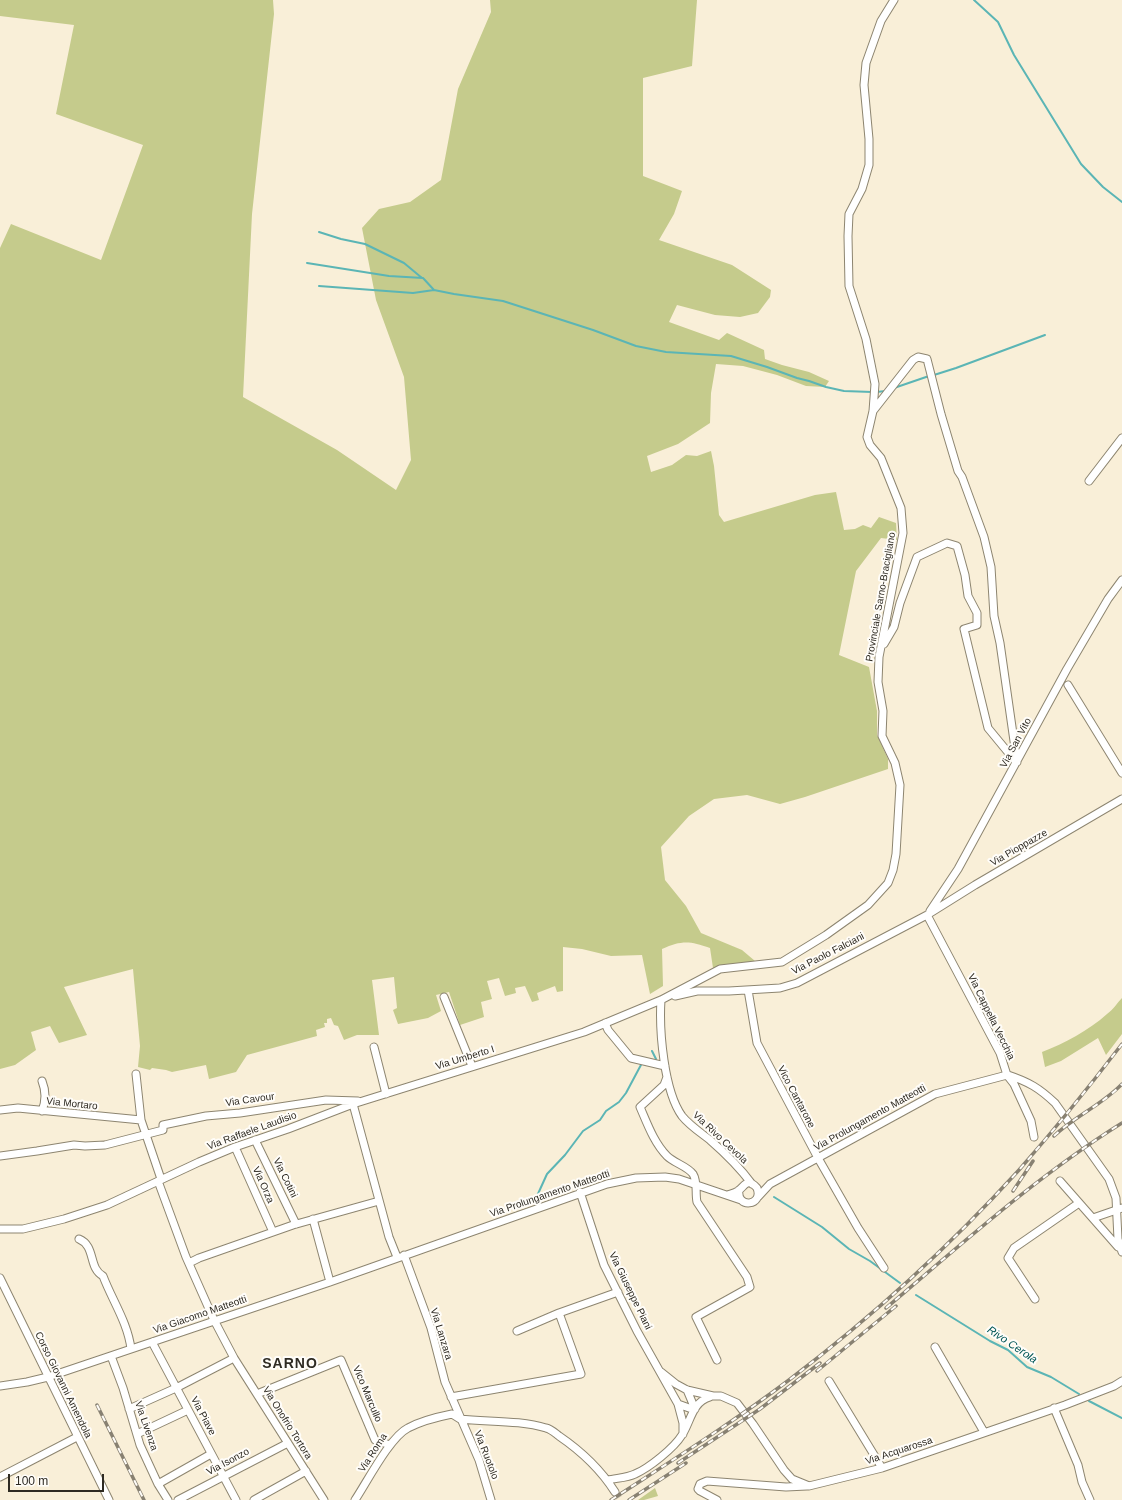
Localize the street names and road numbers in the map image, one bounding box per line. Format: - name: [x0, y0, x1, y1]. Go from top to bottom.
- street label: Provinciale Sarno-Bracigliano: [864, 531, 898, 663]
- street label: Via San Vito: [998, 716, 1034, 770]
- street label: Via Pioppazze: [988, 827, 1050, 869]
- street label: Via Paolo Falciani: [790, 931, 866, 977]
- street label: Via Cappella Vecchia: [965, 972, 1017, 1062]
- street label: Via Umberto I: [434, 1043, 496, 1073]
- street label: Vico Cantarone: [775, 1064, 817, 1130]
- street label: Via Prolungamento Matteotti: [812, 1082, 928, 1154]
- street label: Via Cavour: [225, 1091, 275, 1109]
- street label: Via Mortaro: [46, 1095, 98, 1113]
- street label: Via Raffaele Laudisio: [206, 1109, 298, 1153]
- street label: Via Rivo Cevola: [690, 1109, 750, 1167]
- street label: Via Cotini: [270, 1156, 300, 1200]
- street label: Via Orza: [250, 1165, 276, 1205]
- street label: Via Prolungamento Matteotti: [488, 1168, 612, 1220]
- street label: Via Giuseppe Piani: [606, 1250, 654, 1332]
- street label: Via Giacomo Matteotti: [152, 1293, 248, 1337]
- street label: Via Lanzara: [427, 1307, 455, 1361]
- street label: Corso Giovanni Amendola: [32, 1330, 94, 1440]
- street label: Vico Marcullo: [350, 1364, 384, 1424]
- street label: Via Onofrio Tortora: [260, 1384, 314, 1462]
- street label: Via Piave: [188, 1395, 218, 1437]
- street label: Via Livenza: [132, 1400, 160, 1452]
- street label: Via Ruotolo: [471, 1429, 501, 1481]
- street label: Via Roma: [356, 1431, 390, 1475]
- street label: Via Acquarossa: [864, 1434, 934, 1468]
- street label: Via Isonzo: [205, 1446, 251, 1478]

